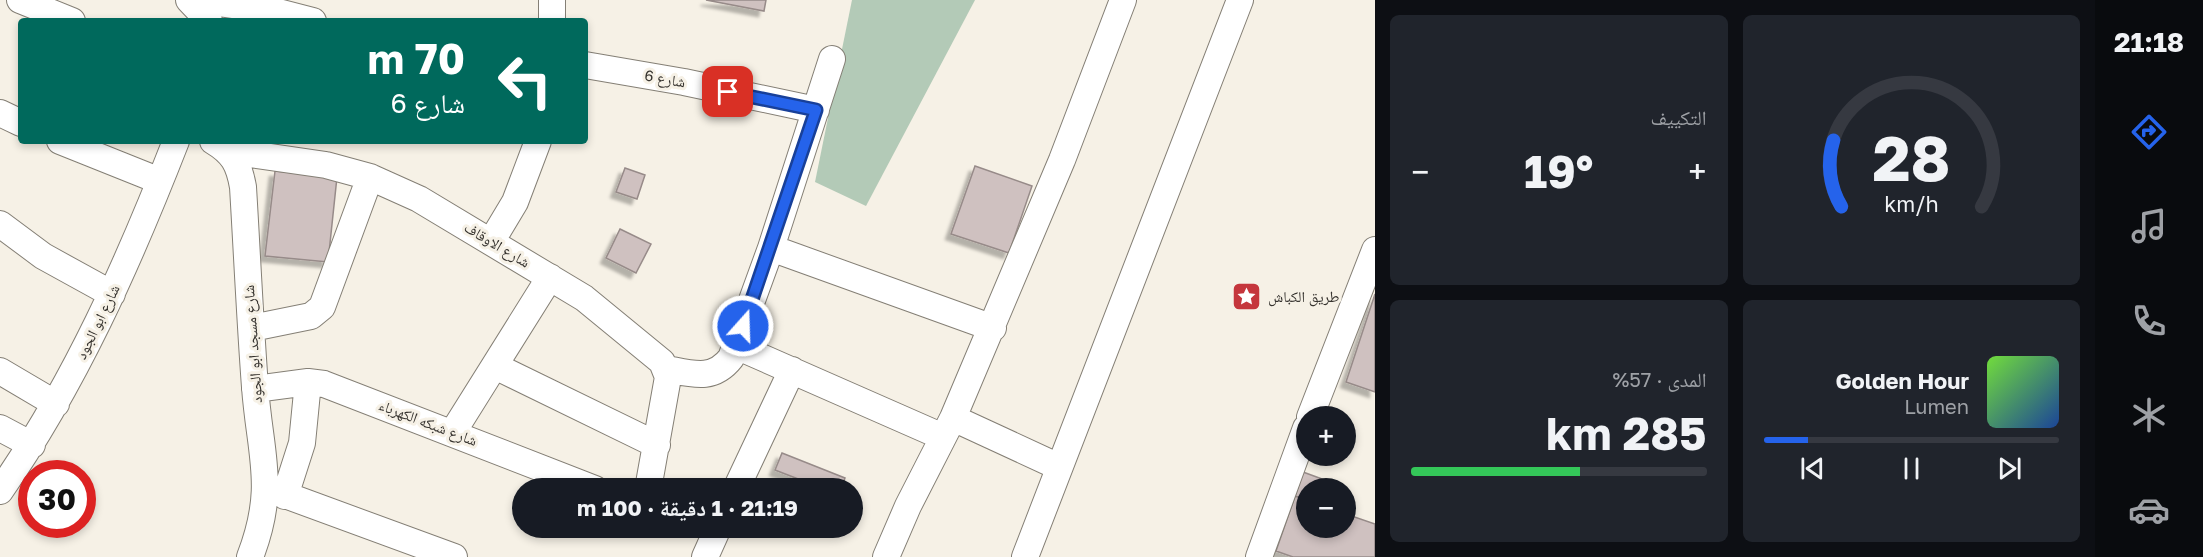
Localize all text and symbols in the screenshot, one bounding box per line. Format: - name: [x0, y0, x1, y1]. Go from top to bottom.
- text: 21:18: [2114, 26, 2184, 58]
- text: 70 m: [368, 33, 465, 83]
- icon: left: [486, 42, 564, 120]
- street label: شارع 6: [643, 66, 687, 92]
- pin: [702, 66, 753, 117]
- icon: arrive: [711, 75, 744, 108]
- text: شارع 6: [391, 87, 465, 119]
- text: التكييف: [1650, 105, 1707, 129]
- icon: directions: [2128, 111, 2170, 153]
- text: 28: [1872, 120, 1950, 195]
- text: 19°: [1524, 144, 1593, 198]
- text: −: [1411, 152, 1429, 191]
- text: +: [1688, 152, 1707, 191]
- text: km/h: [1884, 191, 1939, 217]
- icon: music: [2128, 205, 2170, 247]
- street label: شارع الاوقاف: [460, 218, 534, 273]
- street label: شارع ابو الجود: [71, 281, 125, 363]
- place icon: طريق الكباش: [1231, 281, 1263, 313]
- street label: شارع مسجد ابو الجود: [239, 284, 267, 404]
- place label: طريق الكباش: [1268, 287, 1340, 307]
- position arrow: [711, 294, 775, 358]
- icon: phone: [2128, 300, 2170, 342]
- text: المدى · 57%: [1612, 367, 1707, 391]
- text: Golden Hour: [1835, 367, 1969, 394]
- text: Lumen: [1904, 394, 1969, 418]
- icon: climate: [2128, 394, 2170, 436]
- street label: شارع شبكه الكهرباء: [376, 395, 480, 451]
- map controls: [1296, 406, 1356, 538]
- button: +: [1296, 406, 1356, 466]
- text: 285 km: [1546, 406, 1707, 460]
- icon: previous: [1796, 452, 1829, 485]
- icon: pause: [1895, 452, 1928, 485]
- icon: next: [1993, 452, 2026, 485]
- speed limit sign: 30: [18, 460, 96, 538]
- button: −: [1296, 478, 1356, 538]
- icon: car: [2128, 489, 2170, 531]
- text: 21:19 · 1 دقيقة · 100 m: [577, 494, 798, 521]

